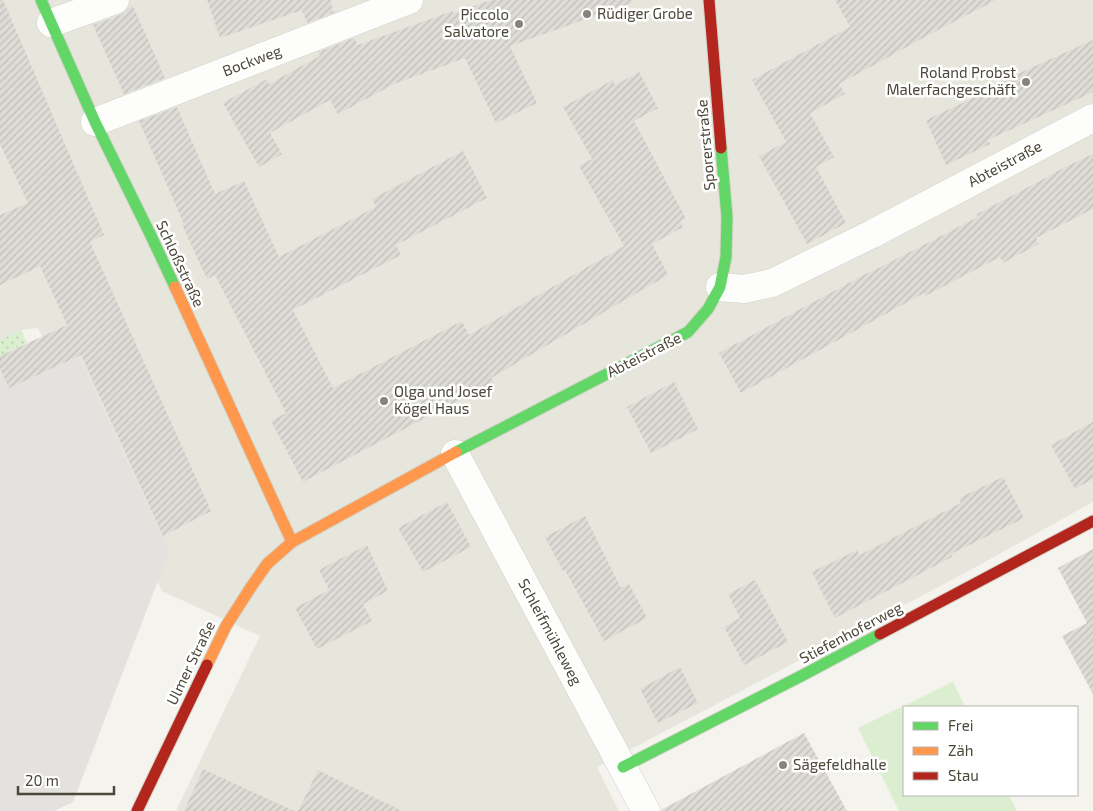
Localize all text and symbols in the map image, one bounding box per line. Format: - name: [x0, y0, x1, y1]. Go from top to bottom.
- place label: Rüdiger Grobe: [597, 4, 693, 22]
- place label: Piccolo Salvatore: [444, 5, 509, 40]
- marker: Rüdiger Grobe: [581, 8, 593, 20]
- marker: Piccolo Salvatore: [513, 18, 525, 30]
- street label: Bockweg: [220, 40, 284, 79]
- place label: Roland Probst Malerfachgeschäft: [886, 63, 1016, 98]
- marker: Roland Probst Malerfachgeschäft: [1020, 76, 1032, 88]
- street label: Sporerstraße: [692, 99, 718, 191]
- street label: Abteistraße: [964, 136, 1045, 190]
- street label: Schloßstraße: [153, 217, 209, 310]
- street label: Abteistraße: [603, 328, 684, 381]
- place label: Olga und Josef Kögel Haus: [394, 382, 493, 417]
- marker: Olga und Josef Kögel Haus: [378, 395, 390, 407]
- street label: Schleifmühleweg: [515, 575, 587, 688]
- street label: Stiefenhoferweg: [796, 597, 906, 667]
- street label: Ulmer Straße: [162, 618, 218, 707]
- legend: [903, 706, 1078, 796]
- text: Frei: [948, 716, 973, 734]
- text: Zäh: [948, 741, 973, 759]
- place label: Sägefeldhalle: [793, 755, 887, 773]
- marker: Sägefeldhalle: [777, 759, 789, 771]
- scale bar: [18, 764, 114, 796]
- text: Stau: [948, 766, 979, 784]
- text: 20 m: [25, 771, 59, 789]

